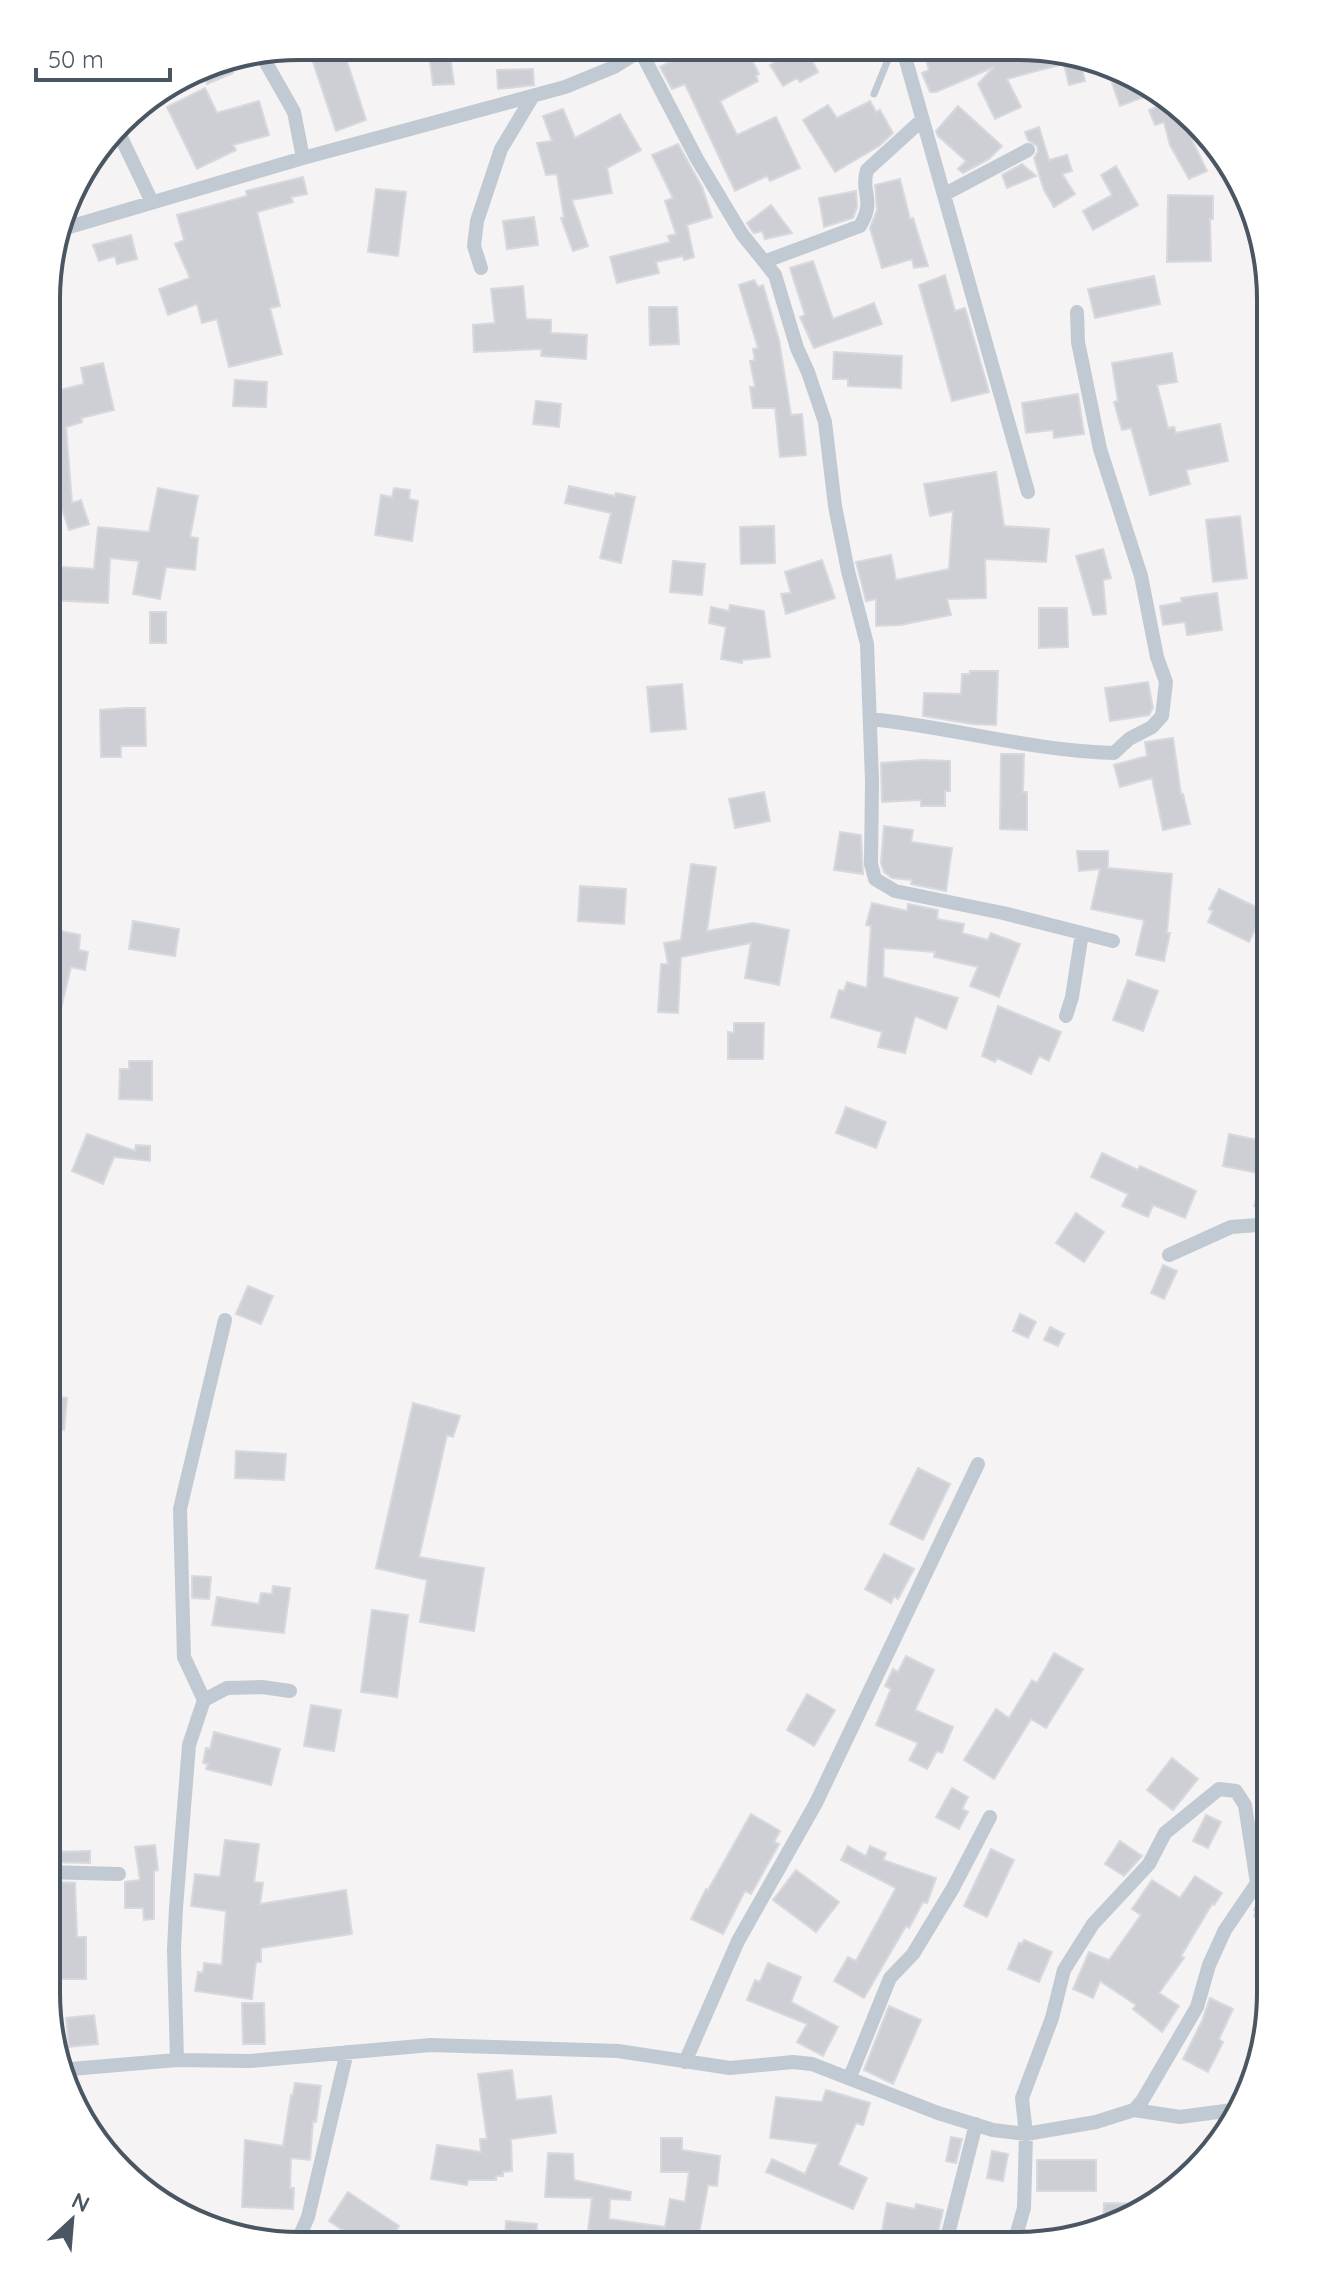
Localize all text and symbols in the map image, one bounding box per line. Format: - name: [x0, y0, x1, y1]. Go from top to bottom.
- scale bar: [36, 32, 170, 82]
- text: 50 m: [48, 44, 104, 74]
- north arrow: [32, 2180, 112, 2260]
- text: N: [67, 2186, 94, 2218]

